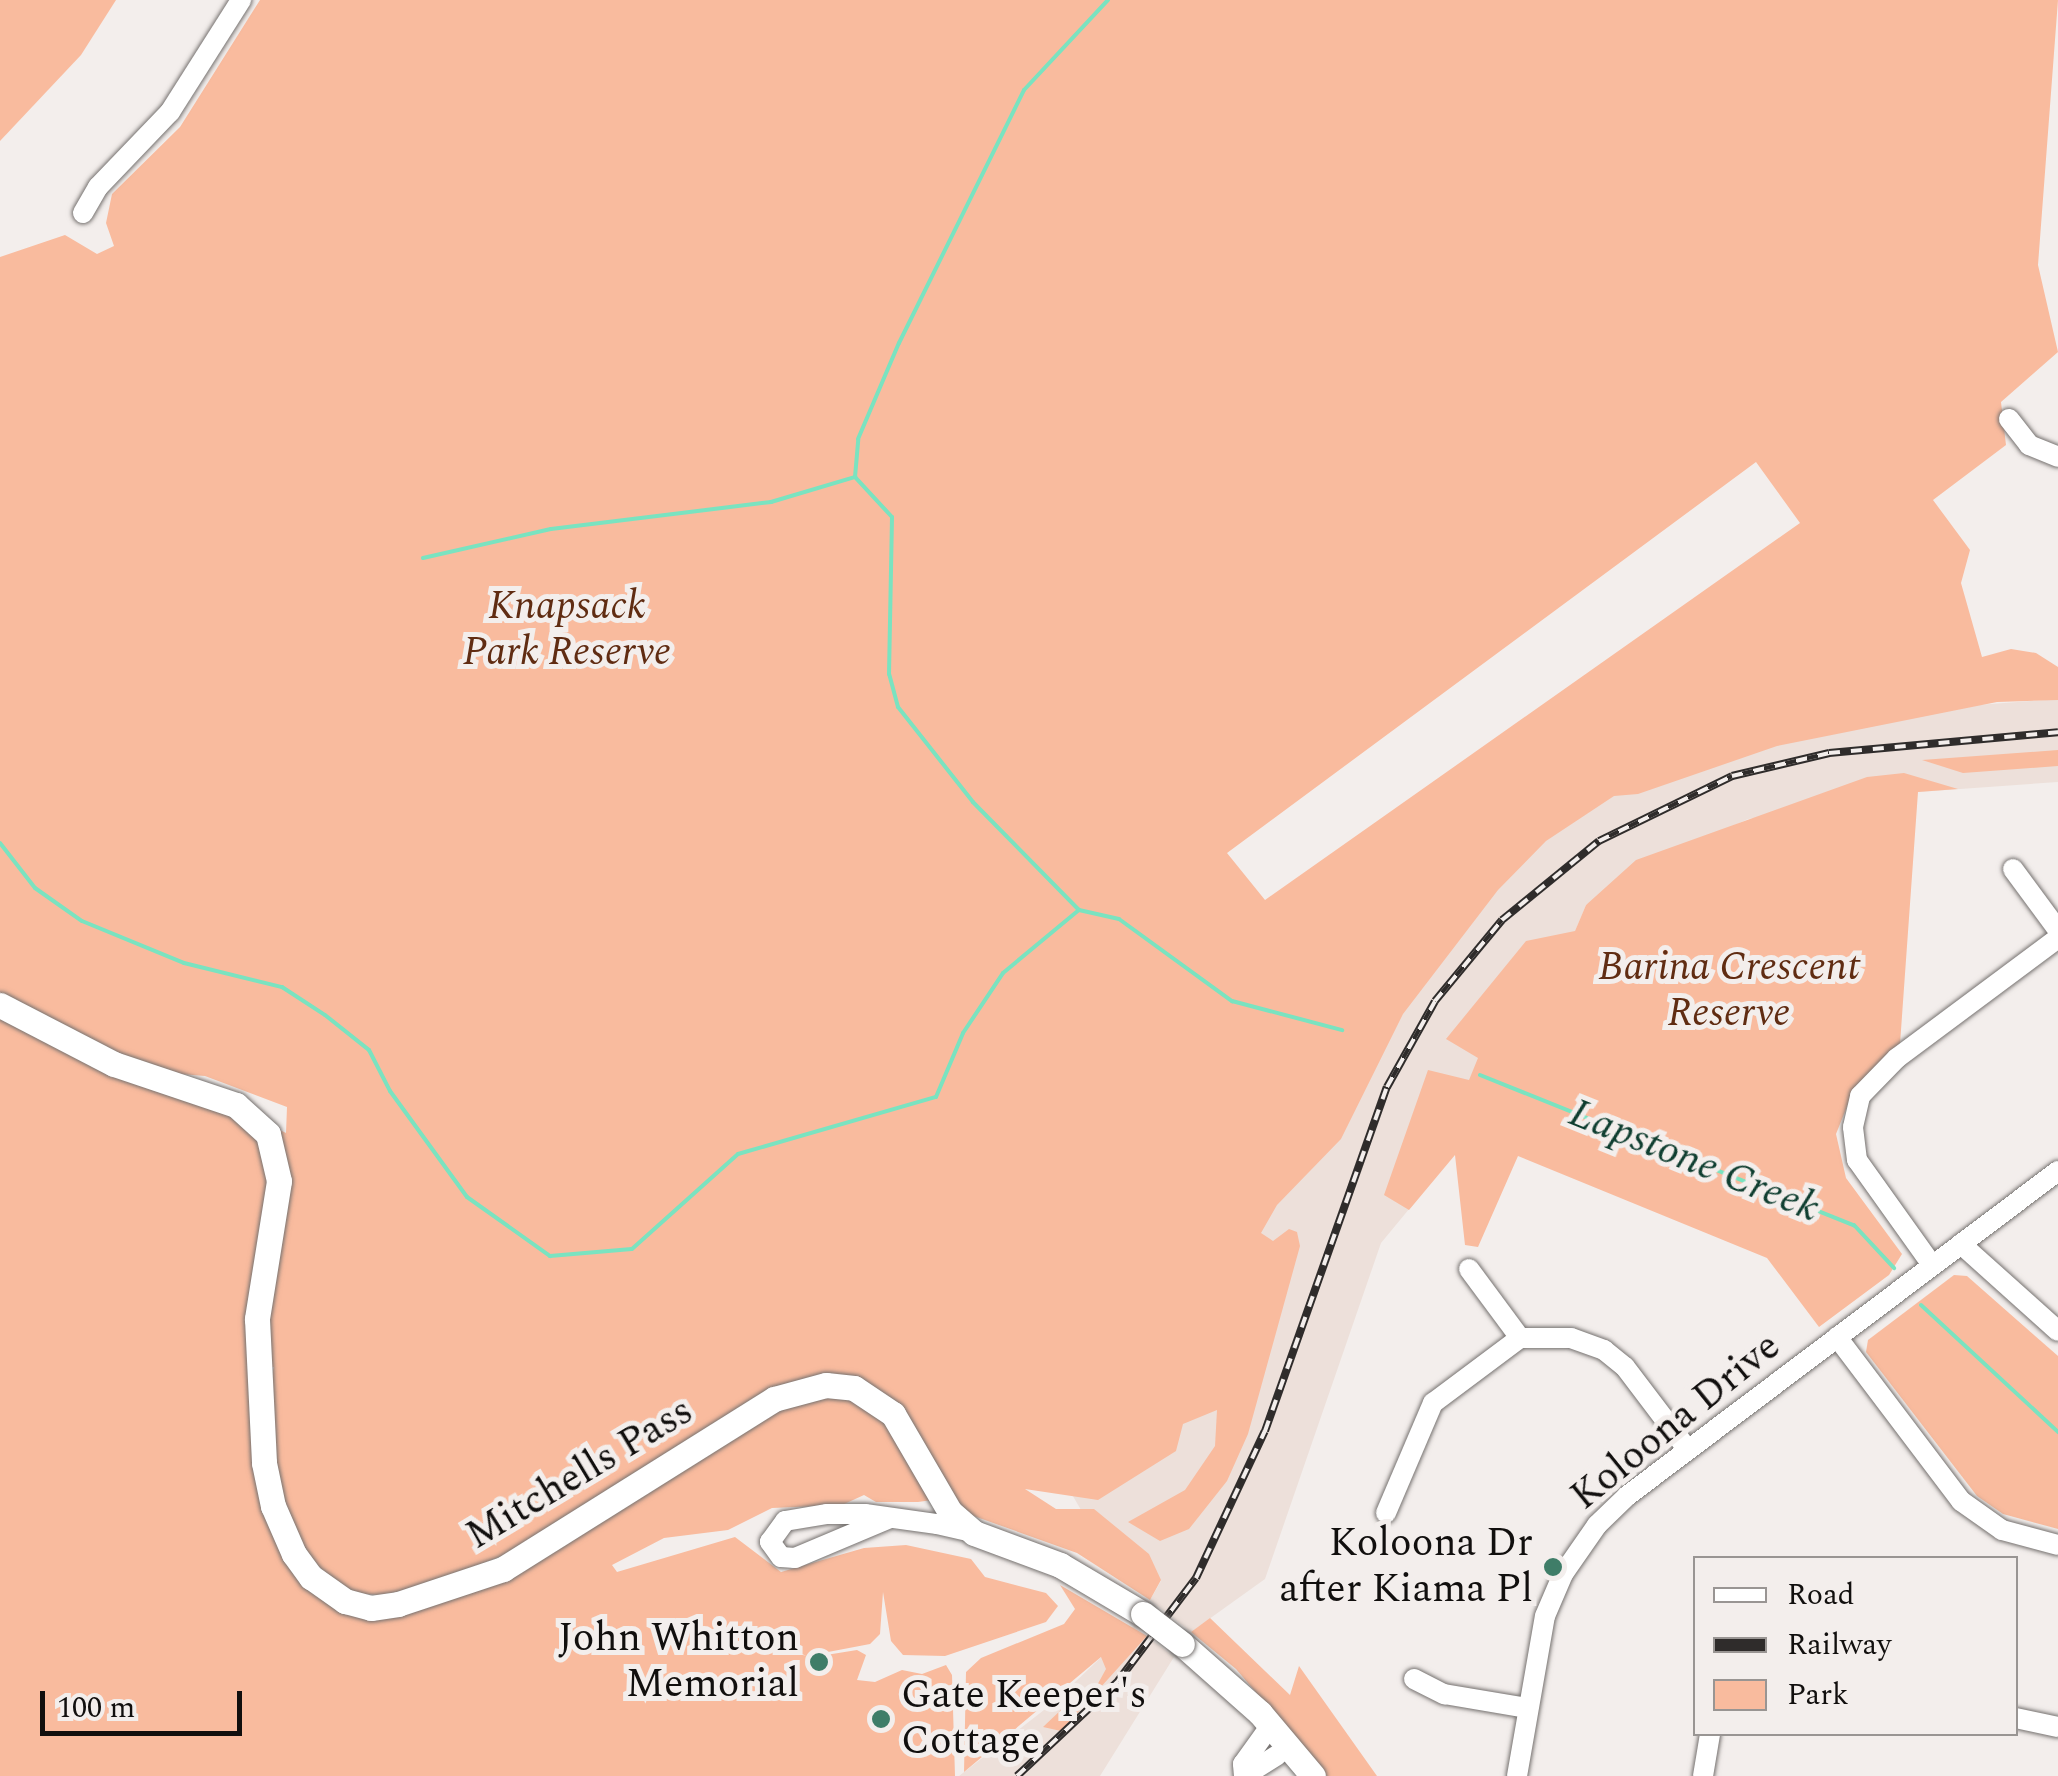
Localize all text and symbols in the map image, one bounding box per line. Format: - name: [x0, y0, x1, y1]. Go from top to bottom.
- park label: Knapsack Park Reserve: [463, 583, 671, 677]
- park label: Barina Crescent Reserve: [1598, 944, 1860, 1038]
- water label: Lapstone Creek: [1562, 1088, 1826, 1234]
- street label: Koloona Drive: [1562, 1323, 1790, 1521]
- street label: Mitchells Pass: [458, 1387, 702, 1561]
- place label: Koloona Dr after Kiama Pl: [1279, 1520, 1533, 1614]
- marker: Koloona Dr after Kiama Pl: [1542, 1556, 1564, 1578]
- legend: [1693, 1556, 2018, 1736]
- text: Road: [1787, 1572, 1855, 1618]
- place label: John Whitton Memorial: [558, 1615, 799, 1709]
- text: Railway: [1787, 1622, 1892, 1668]
- marker: John Whitton Memorial: [808, 1651, 830, 1673]
- scale bar: [45, 1671, 248, 1733]
- place label: Gate Keeper's Cottage: [901, 1672, 1147, 1766]
- text: Park: [1787, 1672, 1849, 1718]
- text: 100 m: [57, 1685, 135, 1731]
- marker: Gate Keeper's Cottage: [870, 1708, 892, 1730]

